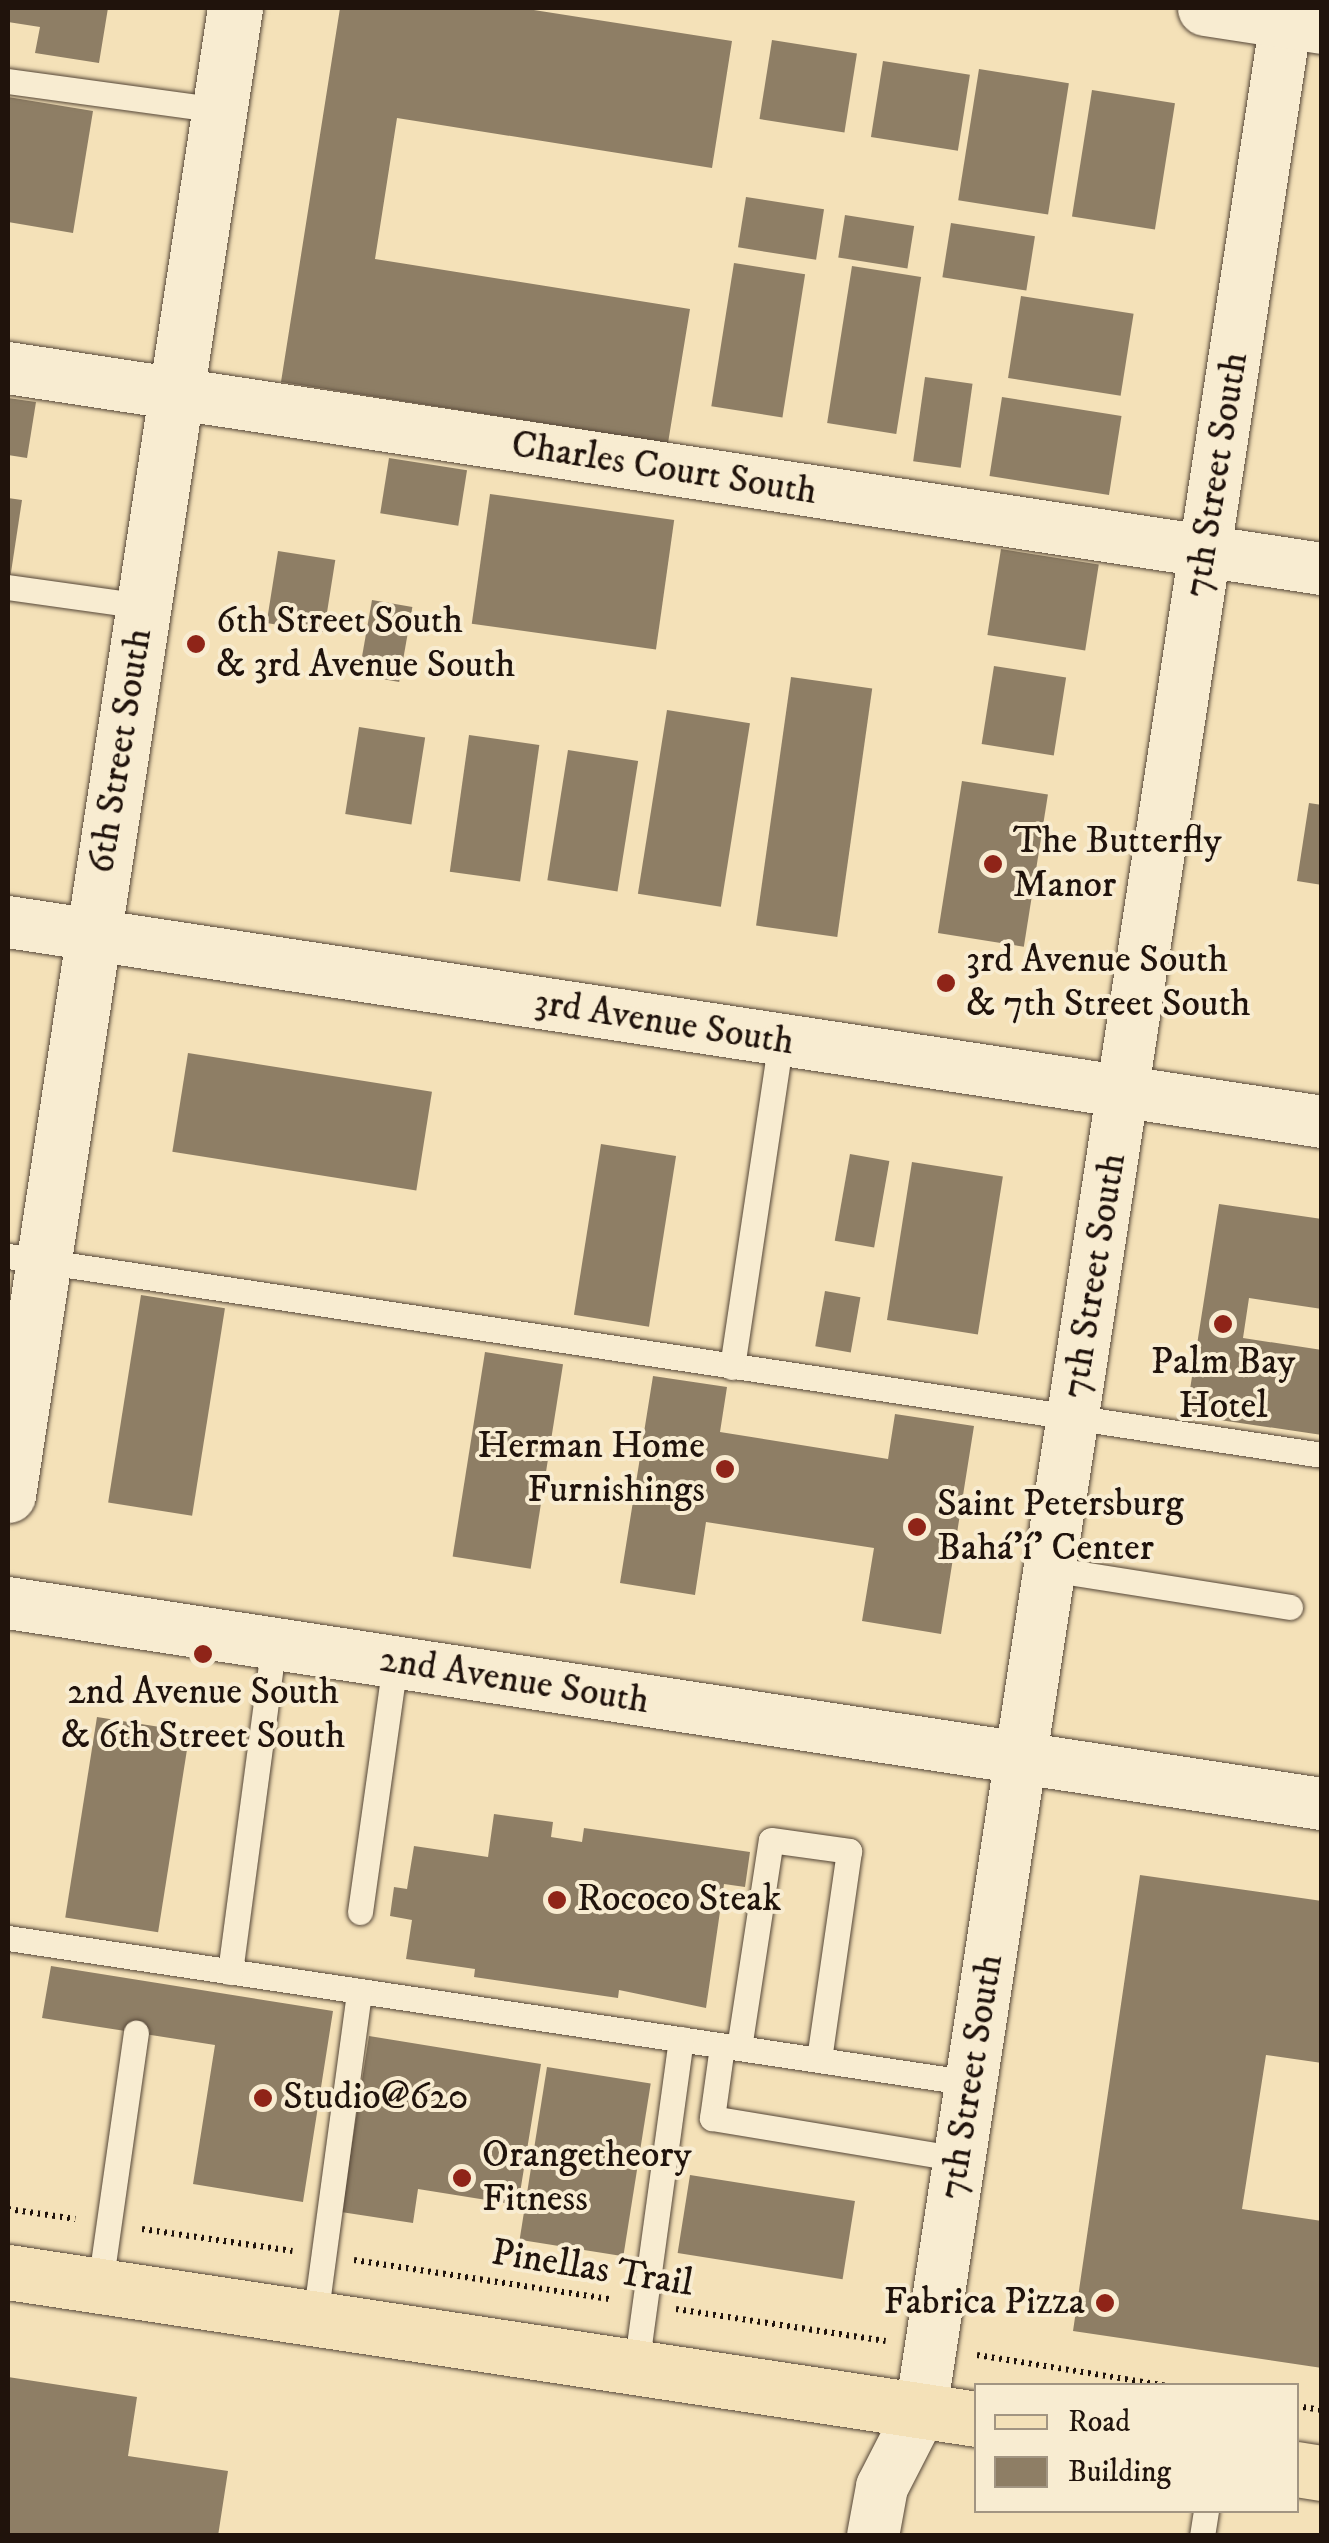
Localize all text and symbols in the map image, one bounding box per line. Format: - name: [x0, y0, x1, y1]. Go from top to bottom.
- street label: 7th Street South: [1175, 349, 1259, 601]
- street label: Charles Court South: [508, 422, 820, 516]
- place label: 6th Street South & 3rd Avenue South: [216, 599, 515, 688]
- street label: 6th Street South: [79, 625, 163, 877]
- marker: 6th Street South & 3rd Avenue South: [185, 633, 207, 655]
- place label: The Butterfly Manor: [1013, 819, 1222, 908]
- marker: The Butterfly Manor: [982, 853, 1004, 875]
- place label: 3rd Avenue South & 7th Street South: [966, 938, 1251, 1028]
- marker: 3rd Avenue South & 7th Street South: [935, 972, 957, 994]
- street label: 3rd Avenue South: [531, 980, 797, 1066]
- street label: 7th Street South: [1053, 1150, 1137, 1402]
- marker: Palm Bay Hotel: [1212, 1313, 1234, 1335]
- place label: Palm Bay Hotel: [1151, 1340, 1295, 1430]
- place label: Herman Home Furnishings: [477, 1424, 705, 1514]
- marker: Herman Home Furnishings: [714, 1458, 736, 1480]
- place label: Saint Petersburg Bahá'í' Center: [937, 1482, 1184, 1572]
- marker: Saint Petersburg Bahá'í' Center: [906, 1516, 928, 1538]
- street label: 2nd Avenue South: [376, 1637, 652, 1725]
- marker: 2nd Avenue South & 6th Street South: [192, 1643, 214, 1665]
- place label: 2nd Avenue South & 6th Street South: [61, 1670, 345, 1760]
- place label: Rococo Steak: [577, 1877, 781, 1923]
- marker: Rococo Steak: [546, 1889, 568, 1911]
- street label: 7th Street South: [930, 1951, 1014, 2203]
- place label: Studio@620: [283, 2075, 468, 2121]
- marker: Studio@620: [252, 2087, 274, 2109]
- place label: Orangetheory Fitness: [482, 2133, 692, 2222]
- marker: Orangetheory Fitness: [451, 2167, 473, 2189]
- street label: Pinellas Trail: [488, 2231, 696, 2307]
- place label: Fabrica Pizza: [884, 2280, 1085, 2326]
- marker: Fabrica Pizza: [1094, 2292, 1116, 2314]
- legend: [974, 2383, 1299, 2513]
- text: Road: [1068, 2404, 1130, 2441]
- text: Building: [1068, 2454, 1171, 2491]

